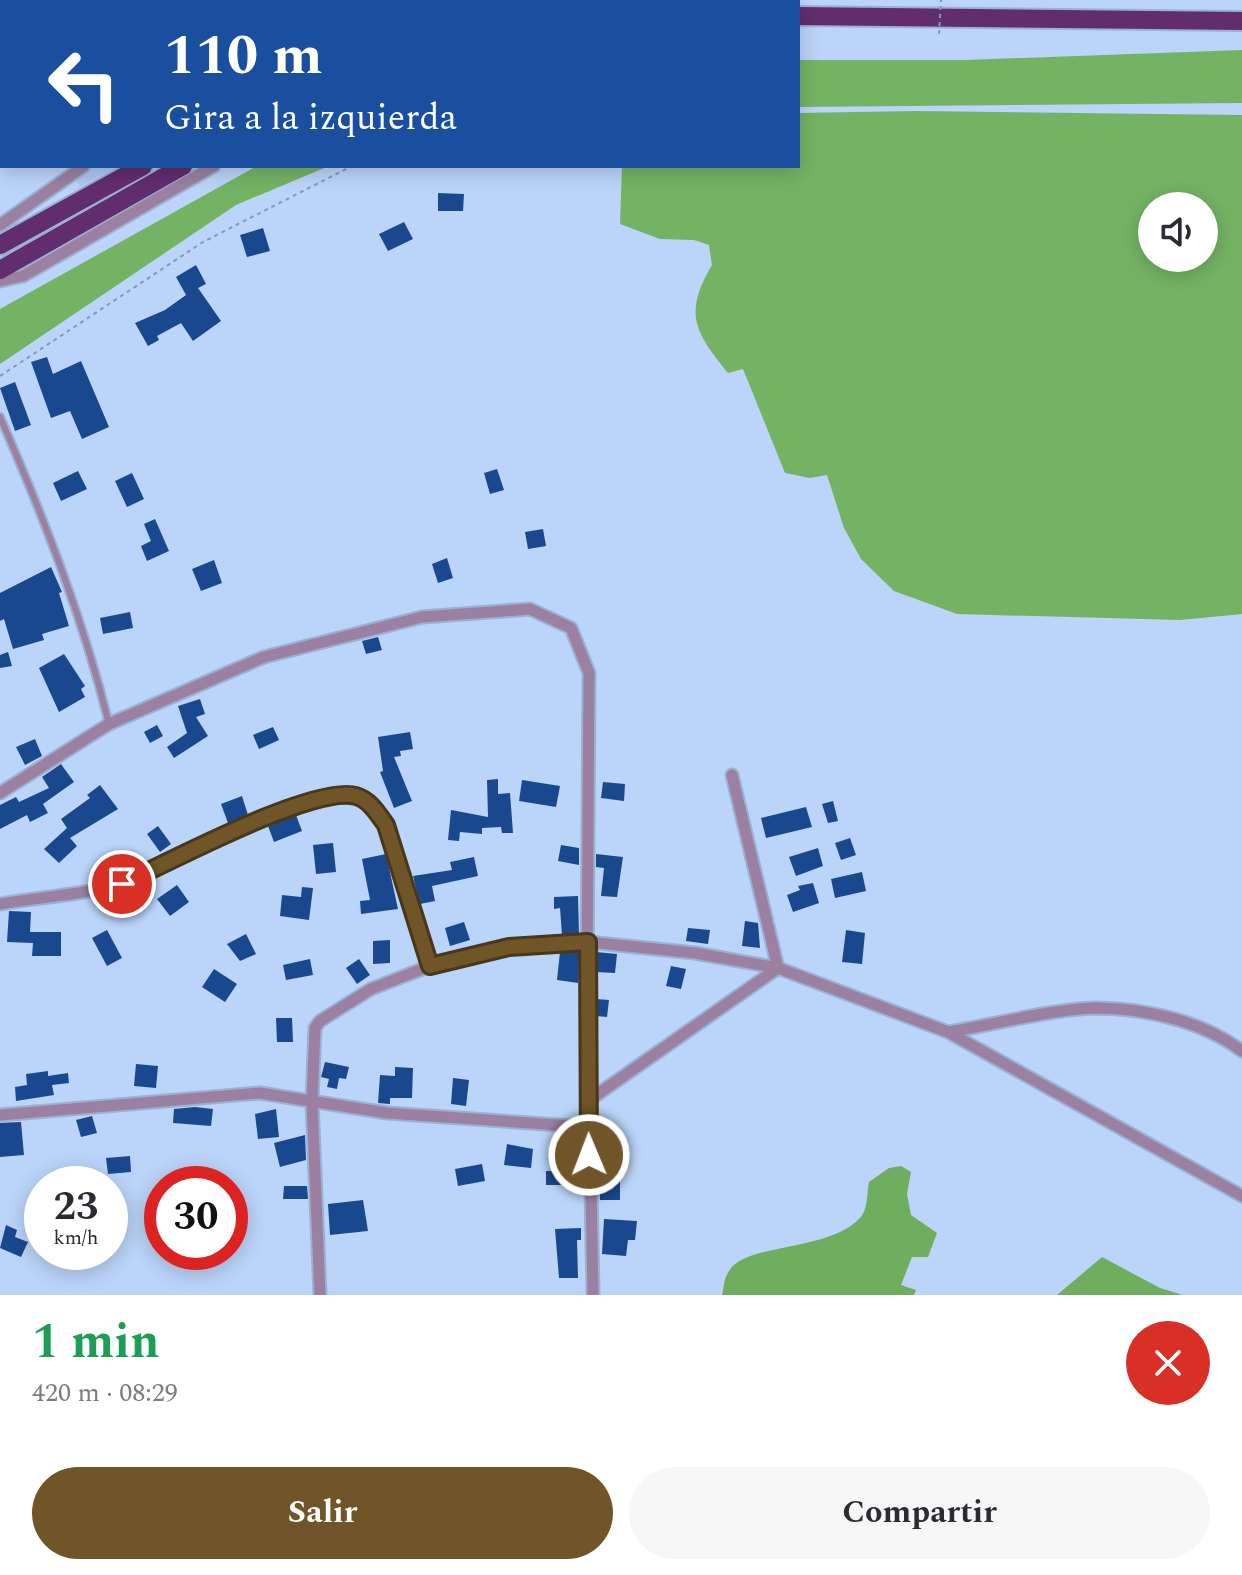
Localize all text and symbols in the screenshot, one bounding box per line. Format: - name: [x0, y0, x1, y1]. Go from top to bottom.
- text: 110 m: [164, 14, 323, 99]
- icon: left: [32, 32, 136, 136]
- text: Gira a la izquierda: [164, 91, 457, 146]
- map controls: [1138, 192, 1218, 272]
- button: sound: [1138, 192, 1218, 272]
- pin: [88, 850, 156, 918]
- icon: arrive: [100, 862, 144, 906]
- position arrow: [547, 1113, 631, 1197]
- speed limit sign: 30: [144, 1166, 248, 1270]
- text: 23: [54, 1177, 98, 1238]
- text: km/h: [54, 1223, 99, 1253]
- text: 1 min: [32, 1306, 160, 1379]
- button: close: [1126, 1321, 1210, 1405]
- text: 420 m · 08:29: [32, 1373, 178, 1413]
- button: Salir: [32, 1467, 613, 1559]
- button: Compartir: [629, 1467, 1210, 1559]

